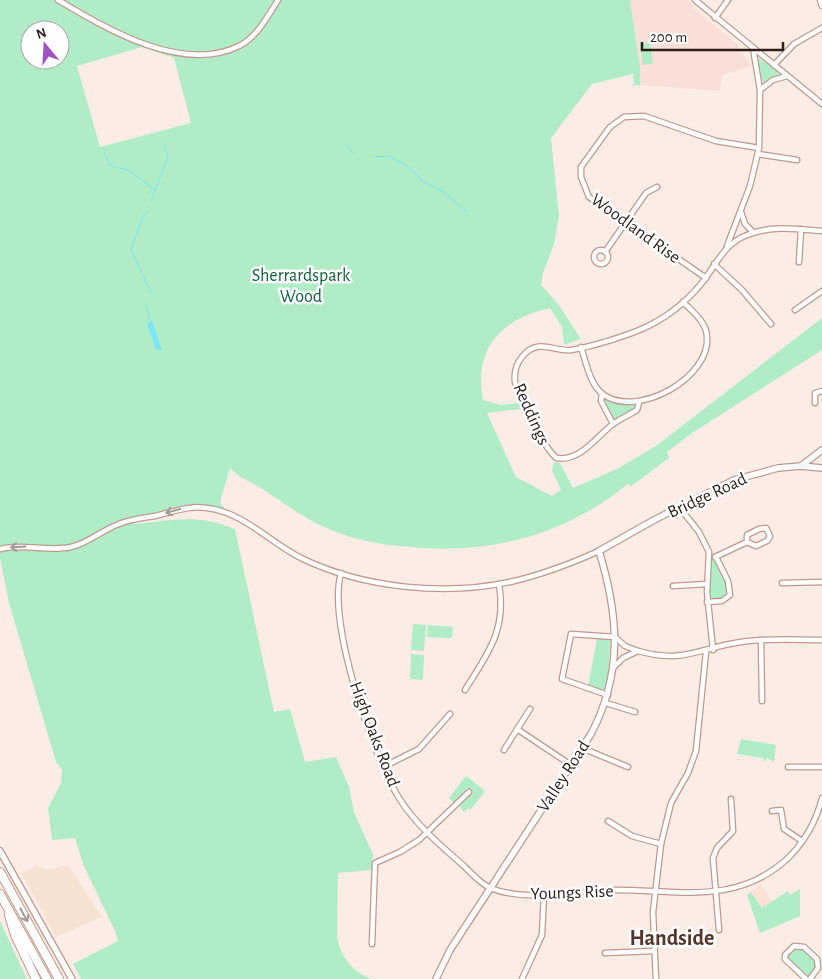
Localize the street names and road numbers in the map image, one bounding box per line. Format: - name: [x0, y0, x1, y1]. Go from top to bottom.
- street label: Woodland Rise: [587, 190, 683, 267]
- street label: Reddings: [510, 381, 553, 448]
- street label: Bridge Road: [665, 470, 750, 522]
- street label: High Oaks Road: [346, 679, 402, 789]
- street label: Valley Road: [534, 738, 593, 815]
- street label: Youngs Rise: [530, 883, 614, 903]

